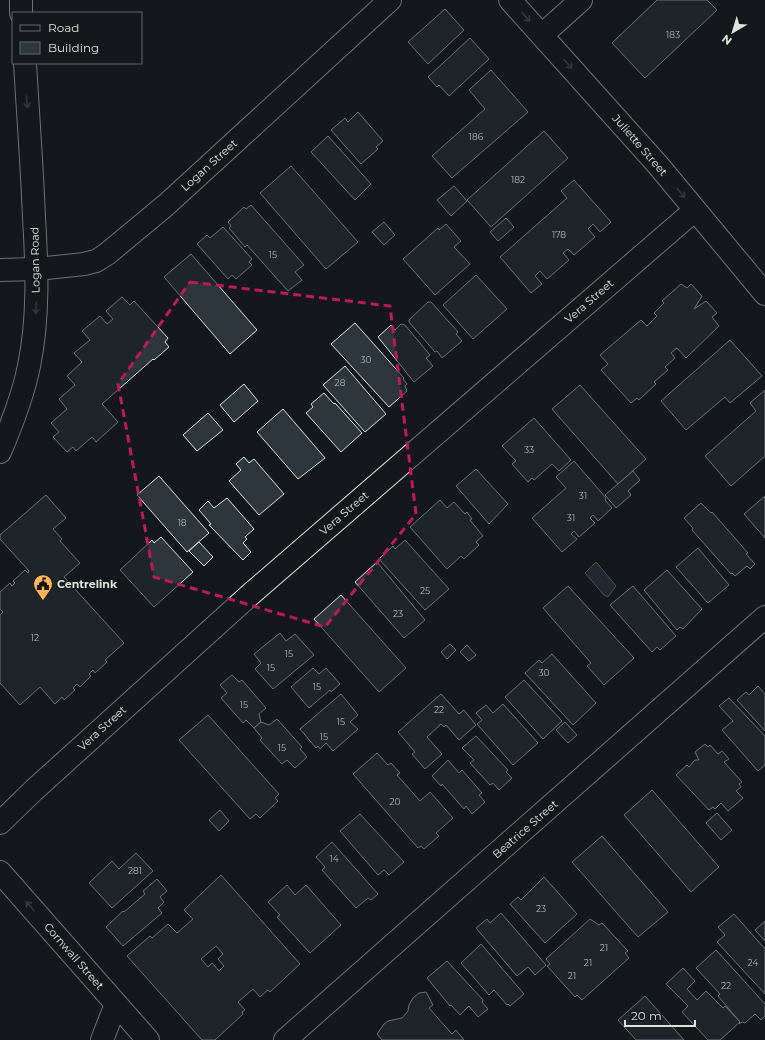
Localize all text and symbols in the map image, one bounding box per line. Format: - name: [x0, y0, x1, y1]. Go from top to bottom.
- legend: [12, 12, 142, 64]
- one-way arrow: [521, 12, 530, 22]
- north arrow: [713, 12, 753, 52]
- text: Road: [48, 20, 79, 35]
- house number: 183: [666, 29, 680, 40]
- text: N: [719, 32, 735, 48]
- text: Building: [48, 40, 99, 55]
- one-way arrow: [563, 59, 572, 69]
- one-way arrow: [24, 95, 31, 108]
- street label: Juliette Street: [609, 111, 671, 179]
- house number: 186: [469, 131, 484, 142]
- street label: Logan Street: [178, 136, 240, 194]
- house number: 182: [511, 174, 525, 185]
- one-way arrow: [676, 188, 685, 199]
- street label: Logan Road: [27, 227, 43, 293]
- house number: 178: [552, 229, 566, 240]
- house number: 15: [269, 249, 277, 260]
- street label: Vera Street: [562, 276, 617, 326]
- one-way arrow: [32, 301, 40, 314]
- house number: 30: [360, 354, 372, 365]
- house number: 28: [335, 377, 346, 388]
- house number: 33: [524, 444, 534, 455]
- street label: Vera Street: [317, 488, 372, 538]
- house number: 31: [579, 490, 587, 501]
- house number: 31: [567, 512, 575, 523]
- house number: 18: [178, 517, 187, 528]
- public building icon: Centrelink: [32, 573, 54, 601]
- place label: Centrelink: [57, 577, 118, 591]
- house number: 25: [420, 585, 430, 596]
- house number: 23: [393, 608, 403, 619]
- house number: 12: [31, 632, 39, 643]
- house number: 15: [285, 648, 293, 659]
- house number: 15: [267, 662, 275, 673]
- house number: 30: [538, 667, 550, 678]
- house number: 15: [313, 681, 321, 692]
- house number: 15: [240, 699, 248, 710]
- street label: Vera Street: [75, 702, 129, 753]
- house number: 22: [434, 704, 444, 715]
- house number: 15: [337, 716, 345, 727]
- house number: 15: [320, 731, 328, 742]
- house number: 15: [278, 742, 286, 753]
- house number: 20: [389, 796, 401, 807]
- street label: Beatrice Street: [489, 797, 561, 861]
- house number: 14: [329, 853, 339, 864]
- house number: 281: [128, 865, 142, 876]
- one-way arrow: [26, 901, 35, 911]
- house number: 23: [536, 903, 546, 914]
- street label: Cornwall Street: [41, 920, 107, 993]
- house number: 21: [600, 942, 608, 953]
- house number: 21: [584, 957, 592, 968]
- house number: 24: [748, 957, 758, 968]
- house number: 21: [568, 970, 576, 981]
- house number: 22: [721, 980, 731, 991]
- scale bar: [625, 1002, 695, 1028]
- text: 20 m: [631, 1008, 662, 1023]

